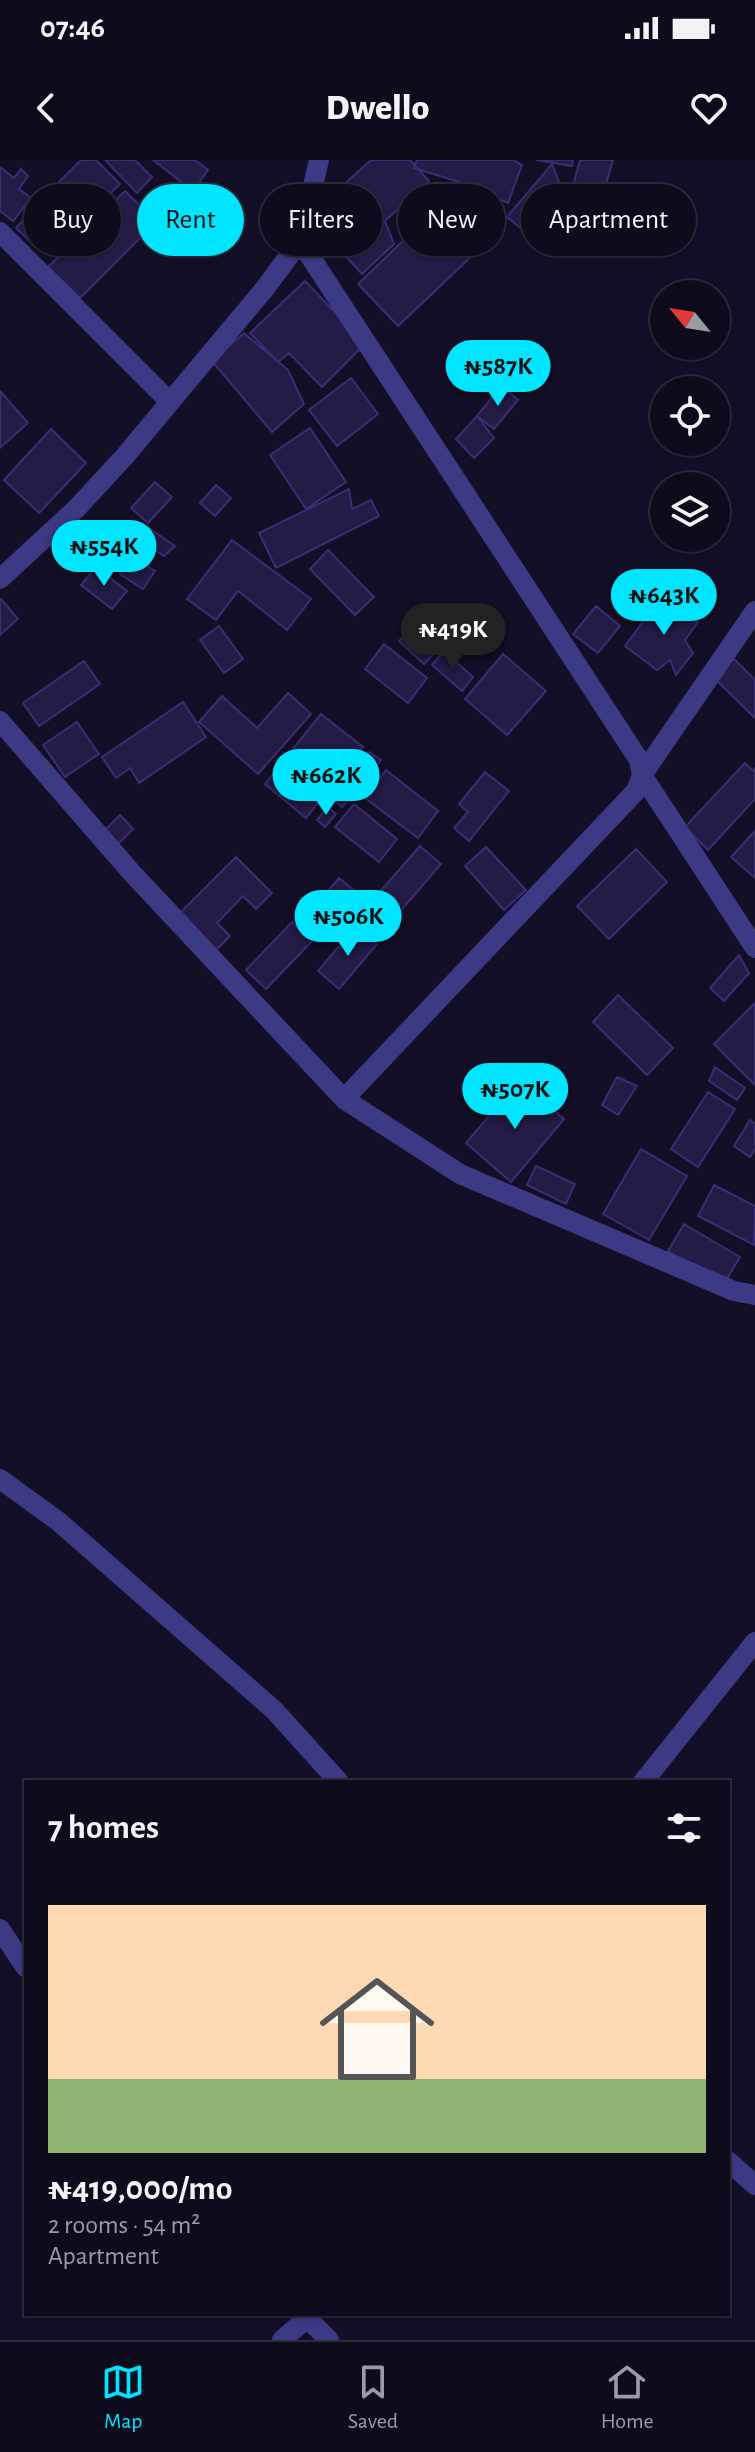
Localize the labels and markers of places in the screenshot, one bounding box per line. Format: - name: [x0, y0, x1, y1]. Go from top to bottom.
- pin: ₦587K: [442, 340, 554, 408]
- pin: ₦554K: [48, 520, 160, 588]
- pin: ₦643K: [608, 569, 720, 637]
- pin: ₦419K: [397, 603, 509, 671]
- pin: ₦662K: [270, 749, 382, 817]
- pin: ₦506K: [292, 890, 404, 958]
- pin: ₦507K: [459, 1063, 571, 1131]

